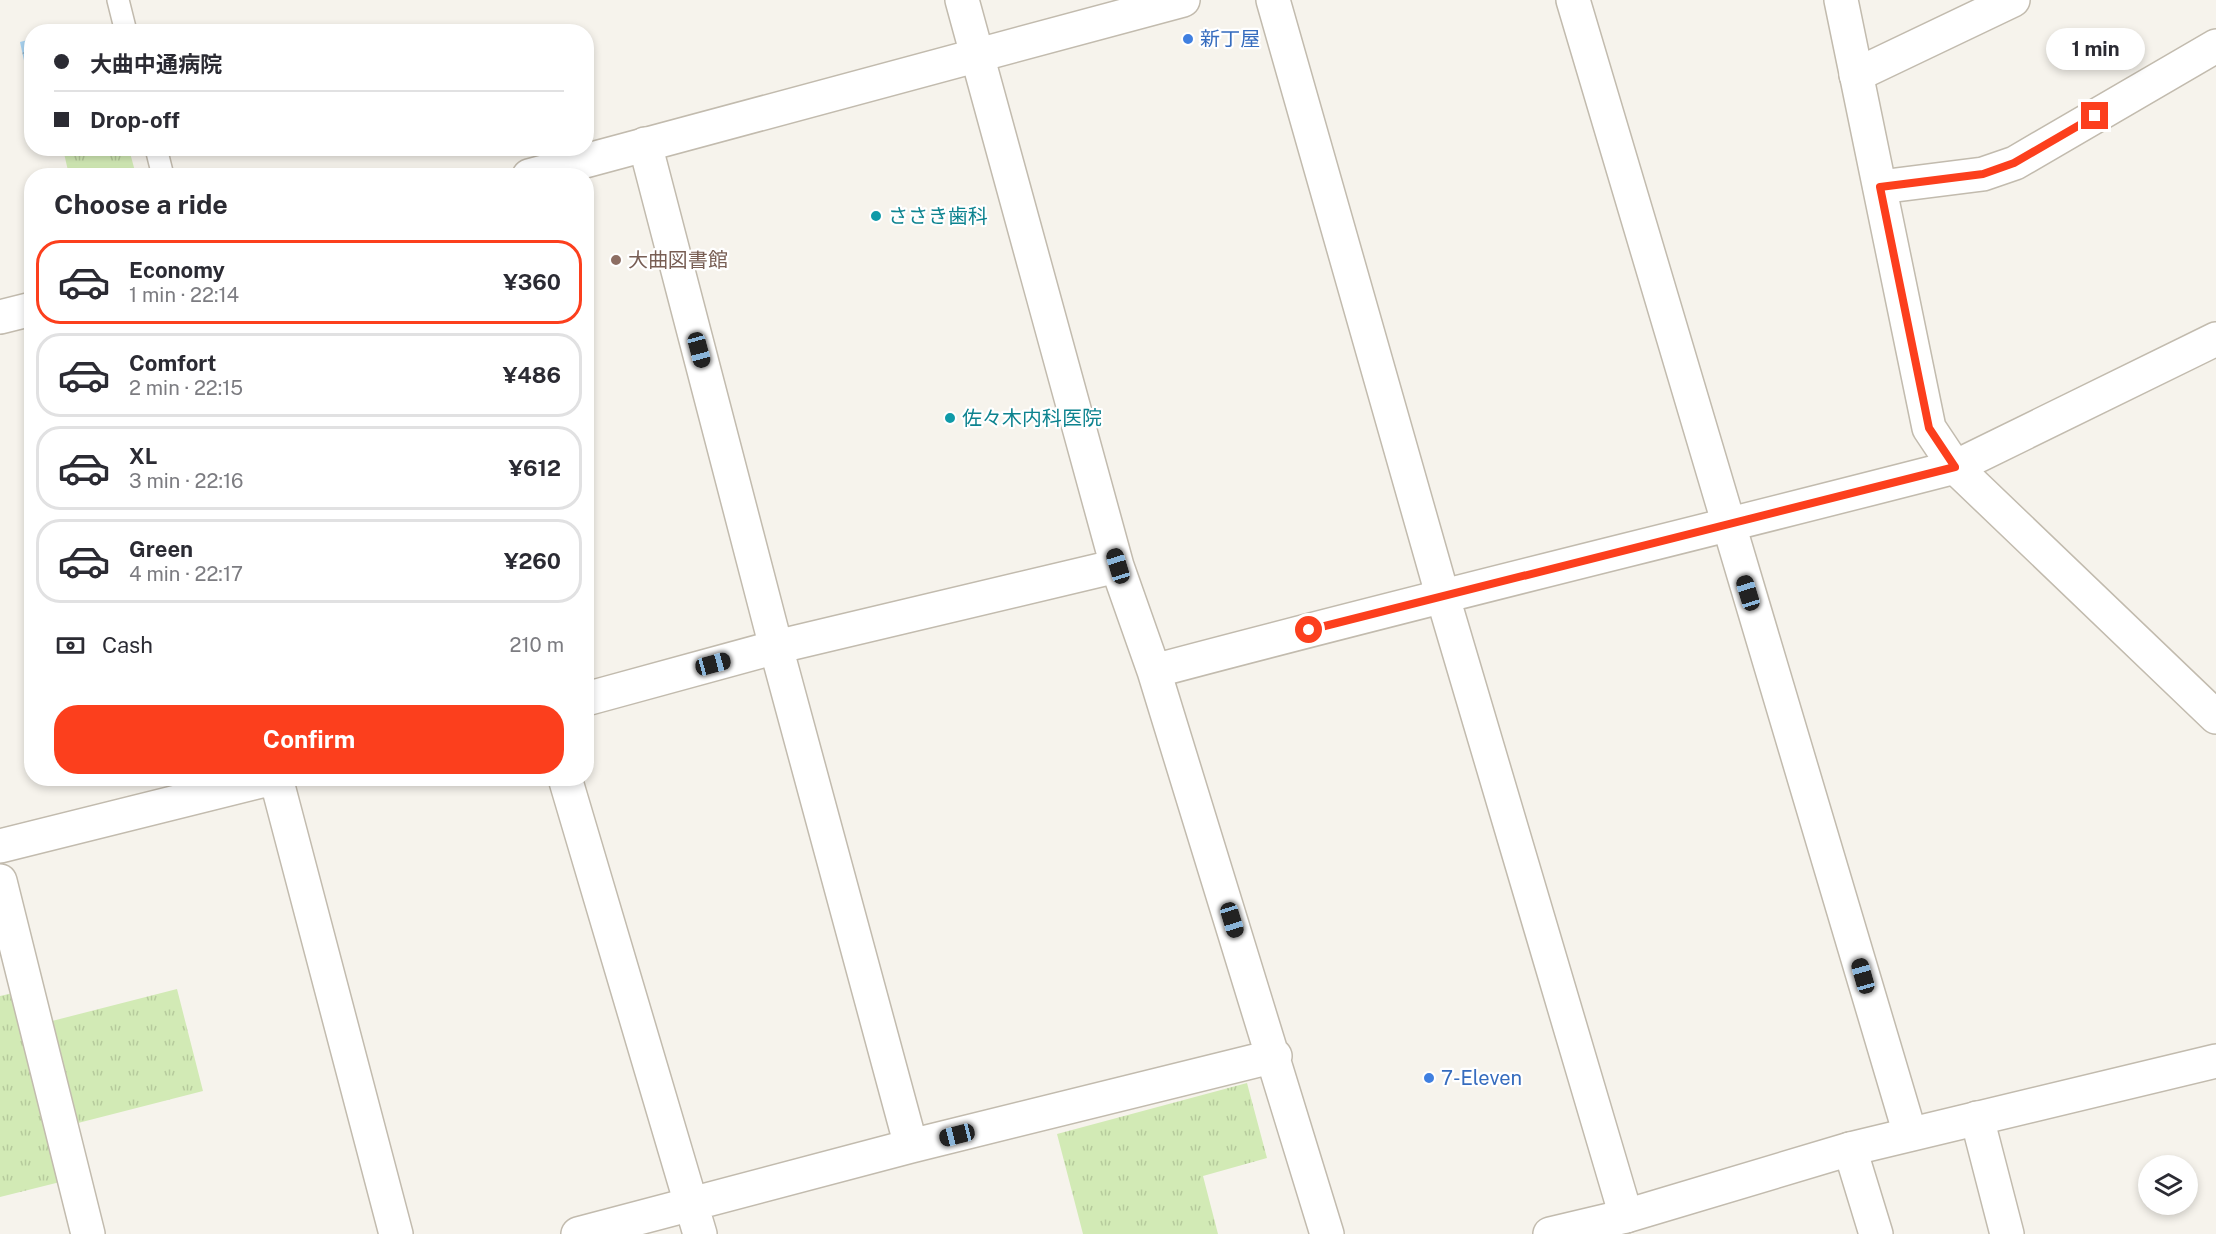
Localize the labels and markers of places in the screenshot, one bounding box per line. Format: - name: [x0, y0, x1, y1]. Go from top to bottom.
- place label: 新丁屋: [1200, 27, 1260, 51]
- marker: 新丁屋: [1181, 32, 1195, 46]
- place label: ささき歯科: [888, 204, 988, 228]
- marker: ささき歯科: [869, 209, 883, 223]
- place label: 大曲図書館: [628, 248, 728, 272]
- marker: 大曲図書館: [609, 253, 623, 267]
- place label: 佐々木内科医院: [962, 406, 1102, 430]
- marker: 佐々木内科医院: [943, 411, 957, 425]
- place label: 7-Eleven: [1441, 1066, 1522, 1090]
- marker: 7-Eleven: [1422, 1071, 1436, 1085]

